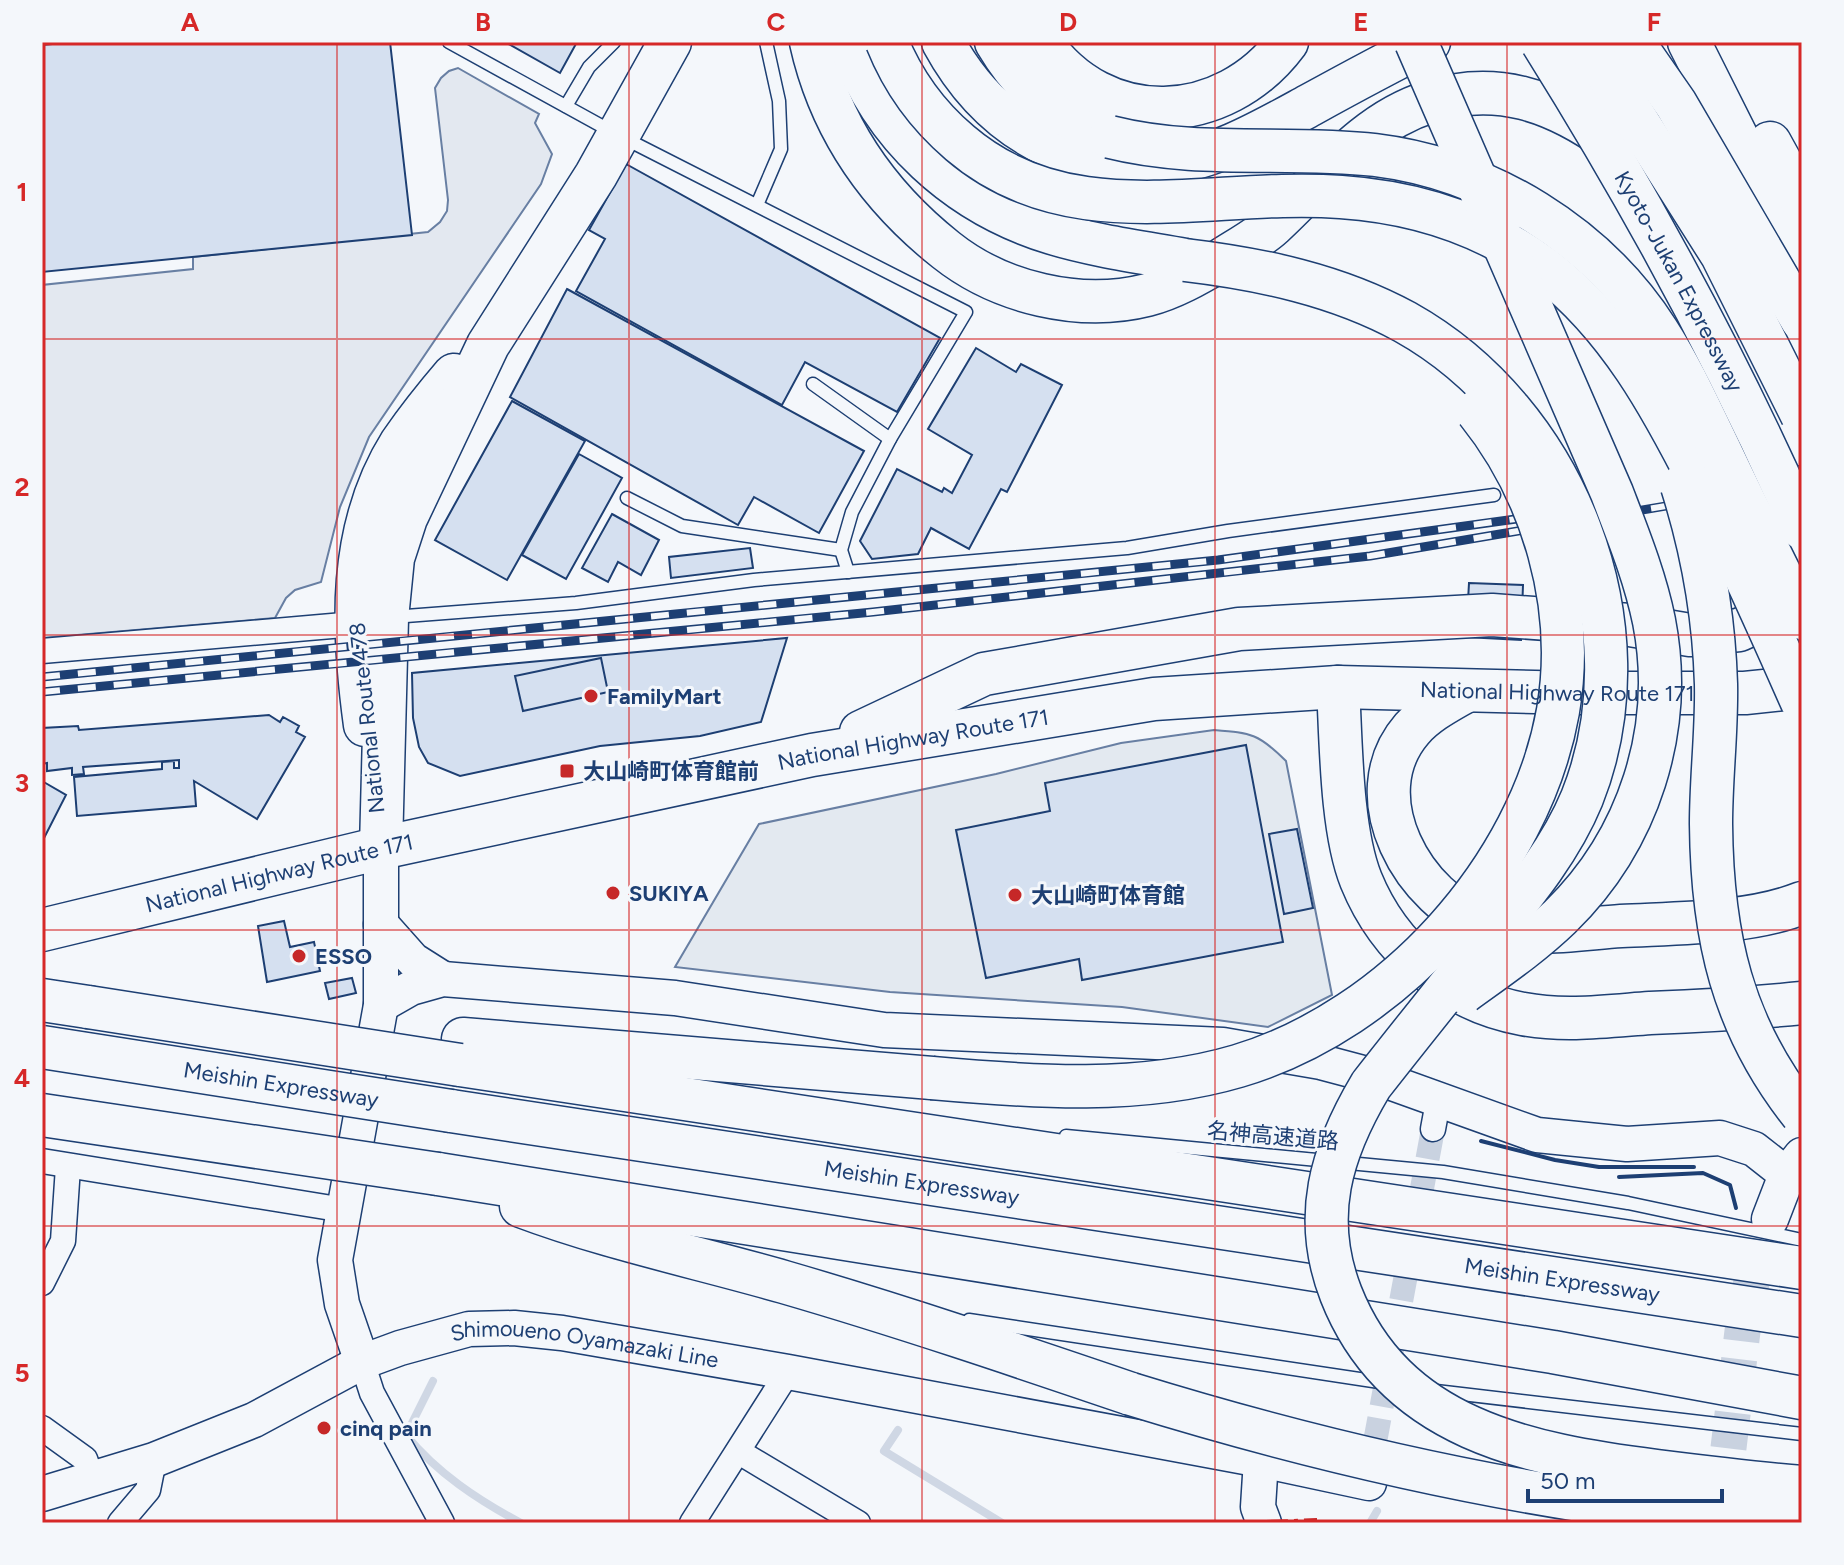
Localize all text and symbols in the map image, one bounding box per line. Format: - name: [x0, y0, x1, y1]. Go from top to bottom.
- text: A: [181, 6, 200, 38]
- text: B: [475, 6, 491, 38]
- text: C: [767, 6, 786, 38]
- text: D: [1059, 6, 1077, 38]
- text: E: [1353, 6, 1369, 38]
- text: F: [1647, 6, 1661, 38]
- street label: Kyoto-Jukan Expressway: [1609, 166, 1750, 396]
- text: 1: [17, 176, 27, 208]
- text: 2: [14, 471, 30, 503]
- street label: National Route 478: [344, 621, 390, 815]
- street label: National Highway Route 171: [1420, 676, 1695, 707]
- place label: FamilyMart: [607, 683, 722, 710]
- marker: FamilyMart: [582, 687, 600, 705]
- street label: National Highway Route 171: [775, 703, 1051, 776]
- place label: 大山崎町体育館前: [583, 758, 759, 785]
- marker: 大山崎町体育館前: [558, 762, 576, 780]
- text: 3: [15, 767, 29, 799]
- street label: National Highway Route 171: [143, 828, 416, 918]
- place label: SUKIYA: [629, 880, 709, 907]
- place label: 大山崎町体育館: [1031, 882, 1185, 909]
- marker: SUKIYA: [604, 884, 622, 902]
- marker: 大山崎町体育館: [1006, 886, 1024, 904]
- place label: ESSO: [315, 943, 372, 970]
- marker: ESSO: [290, 947, 308, 965]
- street label: Meishin Expressway: [182, 1056, 381, 1113]
- text: 4: [14, 1062, 30, 1094]
- street label: 名神高速道路: [1206, 1117, 1340, 1155]
- street label: Meishin Expressway: [822, 1154, 1022, 1211]
- street label: Meishin Expressway: [1463, 1251, 1662, 1308]
- street label: Shimoueno Oyamazaki Line: [447, 1314, 721, 1373]
- text: 5: [14, 1357, 30, 1389]
- place label: cinq pain: [340, 1415, 432, 1442]
- marker: cinq pain: [315, 1419, 333, 1437]
- scale bar: [1528, 1453, 1722, 1503]
- text: 50 m: [1540, 1466, 1596, 1495]

